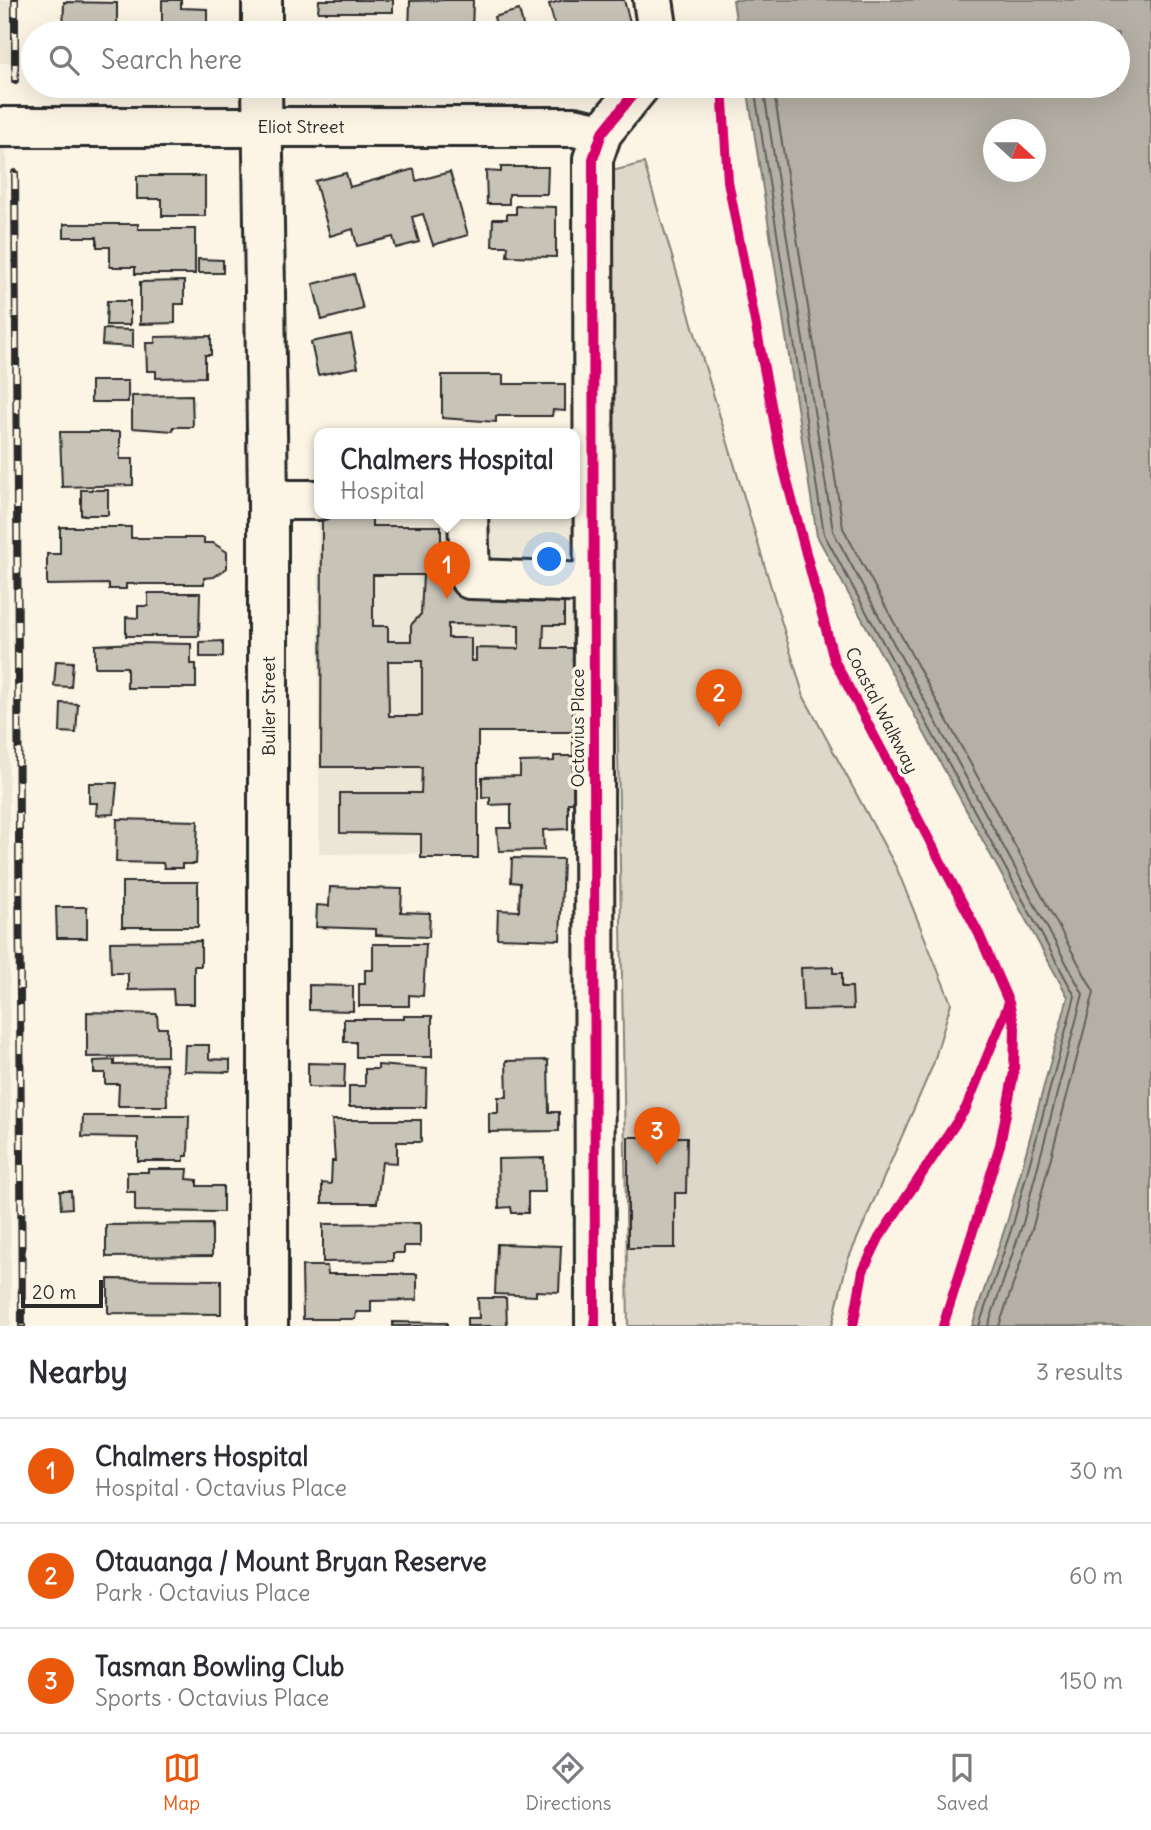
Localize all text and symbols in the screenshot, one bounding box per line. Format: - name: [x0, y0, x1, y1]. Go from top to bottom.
- search box: [21, 21, 1130, 98]
- icon: search: [45, 41, 83, 79]
- text: Search here: [101, 43, 242, 76]
- street label: Eliot Street: [257, 115, 345, 138]
- north arrow: [983, 119, 1046, 182]
- popup: [314, 428, 580, 519]
- text: Chalmers Hospital: [340, 443, 554, 476]
- text: Hospital: [340, 476, 424, 505]
- pin: 1: [424, 541, 470, 599]
- your location: [532, 542, 566, 576]
- street label: Coastal Walkway: [840, 643, 924, 777]
- street label: Buller Street: [257, 656, 280, 756]
- street label: Octavius Place: [566, 669, 589, 787]
- pin: 2: [696, 669, 742, 727]
- pin: 3: [634, 1107, 680, 1165]
- scale bar: [21, 1277, 103, 1309]
- text: 20 m: [32, 1280, 76, 1304]
- text: Nearby: [28, 1353, 128, 1391]
- text: 3 results: [1036, 1357, 1123, 1386]
- text: Chalmers Hospital: [95, 1440, 308, 1473]
- text: 1: [46, 1456, 56, 1485]
- text: 30 m: [1069, 1456, 1123, 1485]
- text: Hospital · Octavius Place: [95, 1473, 347, 1502]
- text: Otauanga / Mount Bryan Reserve: [95, 1545, 487, 1578]
- text: 2: [45, 1561, 57, 1590]
- text: 60 m: [1069, 1561, 1123, 1590]
- text: Park · Octavius Place: [95, 1578, 310, 1607]
- text: Tasman Bowling Club: [95, 1650, 344, 1683]
- text: 3: [44, 1666, 58, 1695]
- text: 150 m: [1060, 1666, 1123, 1695]
- text: Sports · Octavius Place: [95, 1683, 329, 1712]
- tab: Map: [163, 1749, 201, 1815]
- tab: Directions: [526, 1749, 611, 1815]
- tab: Saved: [936, 1749, 988, 1815]

